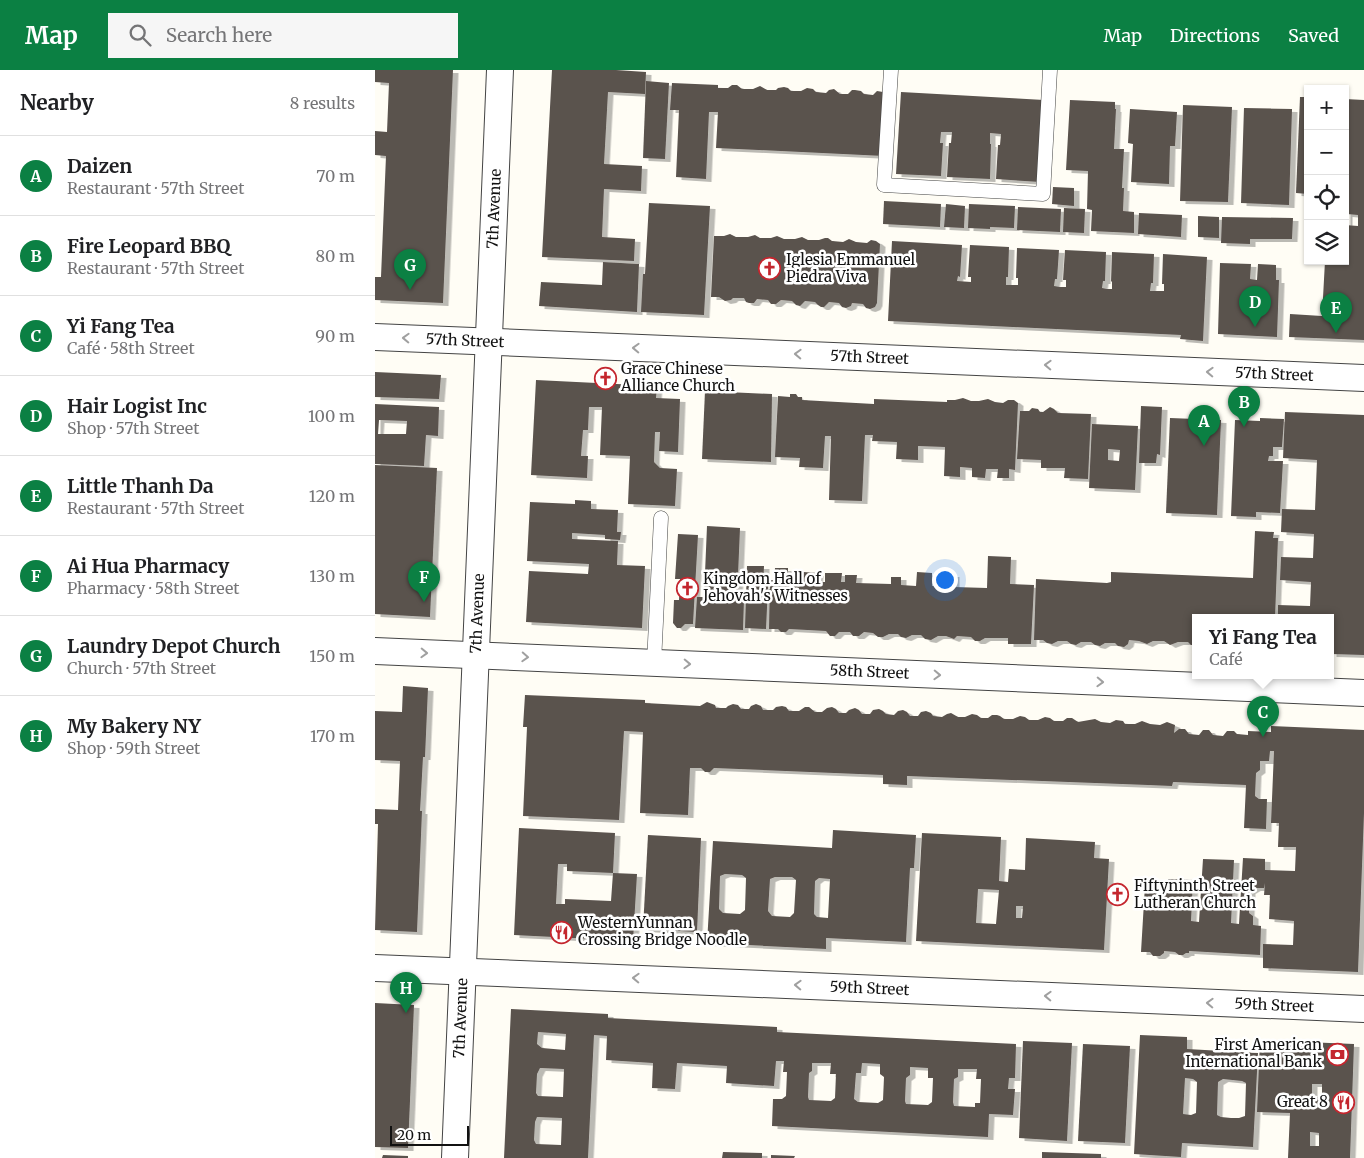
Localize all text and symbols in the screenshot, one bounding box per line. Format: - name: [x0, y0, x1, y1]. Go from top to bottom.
- search box: [108, 13, 458, 58]
- text: Map: [25, 20, 78, 51]
- icon: search: [126, 21, 154, 49]
- text: Search here: [166, 23, 272, 47]
- text: Map: [1104, 24, 1142, 47]
- text: Directions: [1170, 24, 1260, 47]
- text: Saved: [1288, 24, 1339, 47]
- map controls: [1304, 85, 1349, 265]
- button: +: [1304, 85, 1349, 130]
- text: Nearby: [20, 89, 94, 116]
- text: 8 results: [290, 93, 355, 113]
- button: −: [1304, 130, 1349, 175]
- text: Daizen: [67, 154, 132, 178]
- text: A: [30, 166, 42, 186]
- text: 70 m: [316, 166, 355, 186]
- street label: 7th Avenue: [483, 168, 505, 249]
- button: locate: [1304, 175, 1349, 220]
- text: Restaurant · 57th Street: [67, 178, 244, 198]
- button: layers: [1304, 220, 1349, 265]
- text: Fire Leopard BBQ: [67, 234, 230, 258]
- text: B: [30, 246, 42, 266]
- text: 80 m: [316, 246, 355, 266]
- pin: G: [394, 249, 426, 290]
- place label: Iglesia Emmanuel Piedra Viva: [786, 250, 916, 286]
- church icon: Iglesia Emmanuel Piedra Viva: [758, 257, 782, 281]
- text: Restaurant · 57th Street: [67, 258, 244, 278]
- pin: D: [1239, 286, 1271, 327]
- pin: E: [1320, 292, 1352, 333]
- text: Yi Fang Tea: [67, 314, 175, 338]
- text: C: [31, 326, 41, 346]
- text: 90 m: [315, 326, 355, 346]
- street label: 57th Street: [425, 329, 505, 351]
- one-way arrow: [402, 332, 410, 343]
- text: Café · 58th Street: [67, 338, 195, 358]
- one-way arrow: [632, 342, 640, 353]
- street label: 57th Street: [830, 346, 909, 368]
- one-way arrow: [794, 349, 802, 360]
- place label: Grace Chinese Alliance Church: [620, 359, 735, 395]
- one-way arrow: [1044, 360, 1052, 370]
- street label: 57th Street: [1235, 363, 1314, 385]
- church icon: Grace Chinese Alliance Church: [593, 366, 617, 390]
- one-way arrow: [1206, 366, 1214, 377]
- pin: B: [1228, 386, 1260, 427]
- text: Hair Logist Inc: [67, 394, 207, 418]
- pin: A: [1188, 405, 1220, 446]
- text: D: [30, 406, 42, 426]
- text: 100 m: [308, 406, 355, 426]
- text: Shop · 57th Street: [67, 418, 199, 438]
- text: Little Thanh Da: [67, 474, 214, 498]
- text: E: [31, 486, 41, 506]
- text: 120 m: [309, 486, 355, 506]
- text: Restaurant · 57th Street: [67, 498, 244, 518]
- text: Ai Hua Pharmacy: [67, 554, 229, 578]
- pin: F: [408, 561, 440, 602]
- text: F: [31, 566, 41, 586]
- text: 130 m: [309, 566, 355, 586]
- your location: [932, 567, 958, 593]
- place label: Kingdom Hall of Jehovah's Witnesses: [702, 569, 848, 605]
- street label: 7th Avenue: [466, 573, 488, 654]
- church icon: Kingdom Hall of Jehovah's Witnesses: [675, 576, 699, 600]
- text: Pharmacy · 58th Street: [67, 578, 240, 598]
- popup: [1192, 614, 1334, 679]
- text: Yi Fang Tea: [1209, 625, 1317, 649]
- text: Laundry Depot Church: [67, 634, 280, 658]
- text: G: [30, 646, 42, 666]
- text: 150 m: [309, 646, 355, 666]
- one-way arrow: [420, 648, 428, 658]
- text: Café: [1209, 649, 1243, 669]
- one-way arrow: [521, 652, 529, 663]
- text: Church · 57th Street: [67, 658, 216, 678]
- one-way arrow: [684, 659, 692, 670]
- street label: 58th Street: [829, 660, 910, 683]
- one-way arrow: [934, 670, 941, 680]
- one-way arrow: [1096, 676, 1104, 687]
- pin: C: [1247, 696, 1279, 737]
- text: My Bakery NY: [67, 714, 201, 738]
- text: H: [29, 726, 43, 746]
- text: 170 m: [310, 726, 355, 746]
- text: Shop · 59th Street: [67, 738, 200, 758]
- place label: Fiftyninth Street Lutheran Church: [1134, 876, 1256, 912]
- church icon: Fiftyninth Street Lutheran Church: [1106, 883, 1130, 907]
- place label: WesternYunnan Crossing Bridge Noodle: [577, 913, 747, 949]
- restaurant icon: WesternYunnan Crossing Bridge Noodle: [550, 920, 574, 944]
- pin: H: [390, 972, 422, 1013]
- one-way arrow: [632, 973, 640, 984]
- street label: 7th Avenue: [449, 977, 471, 1059]
- street label: 59th Street: [829, 977, 910, 999]
- one-way arrow: [794, 980, 802, 991]
- one-way arrow: [1044, 990, 1052, 1001]
- street label: 59th Street: [1234, 994, 1315, 1016]
- one-way arrow: [1206, 997, 1214, 1008]
- place label: First American International Bank: [1185, 1035, 1322, 1071]
- bank icon: First American International Bank: [1326, 1042, 1350, 1066]
- restaurant icon: Great 8: [1332, 1090, 1356, 1114]
- place label: Great 8: [1277, 1092, 1328, 1111]
- scale bar: [390, 1123, 469, 1146]
- text: 20 m: [397, 1126, 431, 1144]

